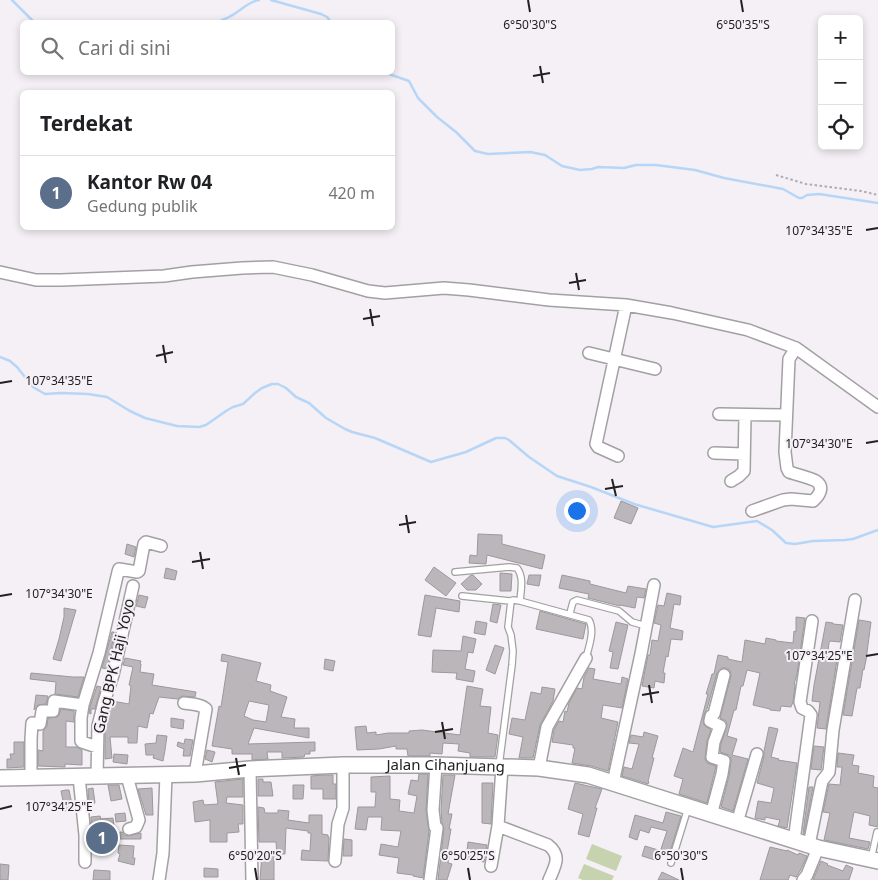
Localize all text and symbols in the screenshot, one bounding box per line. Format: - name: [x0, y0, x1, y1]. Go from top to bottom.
- map controls: [818, 15, 863, 150]
- button: +: [818, 15, 863, 60]
- text: 6°50'30"S: [503, 16, 557, 33]
- text: 6°50'35"S: [716, 16, 770, 33]
- search box: [20, 20, 395, 75]
- icon: search: [38, 34, 66, 62]
- text: Cari di sini: [78, 35, 171, 61]
- button: −: [818, 60, 863, 105]
- button: locate: [818, 105, 863, 150]
- text: Terdekat: [40, 109, 133, 137]
- text: Kantor Rw 04: [87, 169, 212, 195]
- text: 1: [51, 182, 61, 204]
- text: 420 m: [328, 182, 375, 204]
- text: Gedung publik: [87, 195, 198, 217]
- text: 107°34'35"E: [785, 222, 853, 239]
- text: 107°34'35"E: [25, 372, 93, 389]
- text: 107°34'30"E: [785, 435, 853, 452]
- your location: [564, 498, 590, 524]
- text: 107°34'30"E: [25, 585, 93, 602]
- street label: Gang BPK Haji Yoyo: [88, 596, 138, 735]
- text: 107°34'25"E: [785, 647, 853, 664]
- street label: Jalan Cihanjuang: [384, 754, 505, 776]
- text: 107°34'25"E: [25, 798, 93, 815]
- pin: 1: [86, 819, 118, 857]
- text: 6°50'20"S: [228, 847, 282, 864]
- text: 6°50'25"S: [441, 847, 495, 864]
- text: 6°50'30"S: [654, 847, 708, 864]

